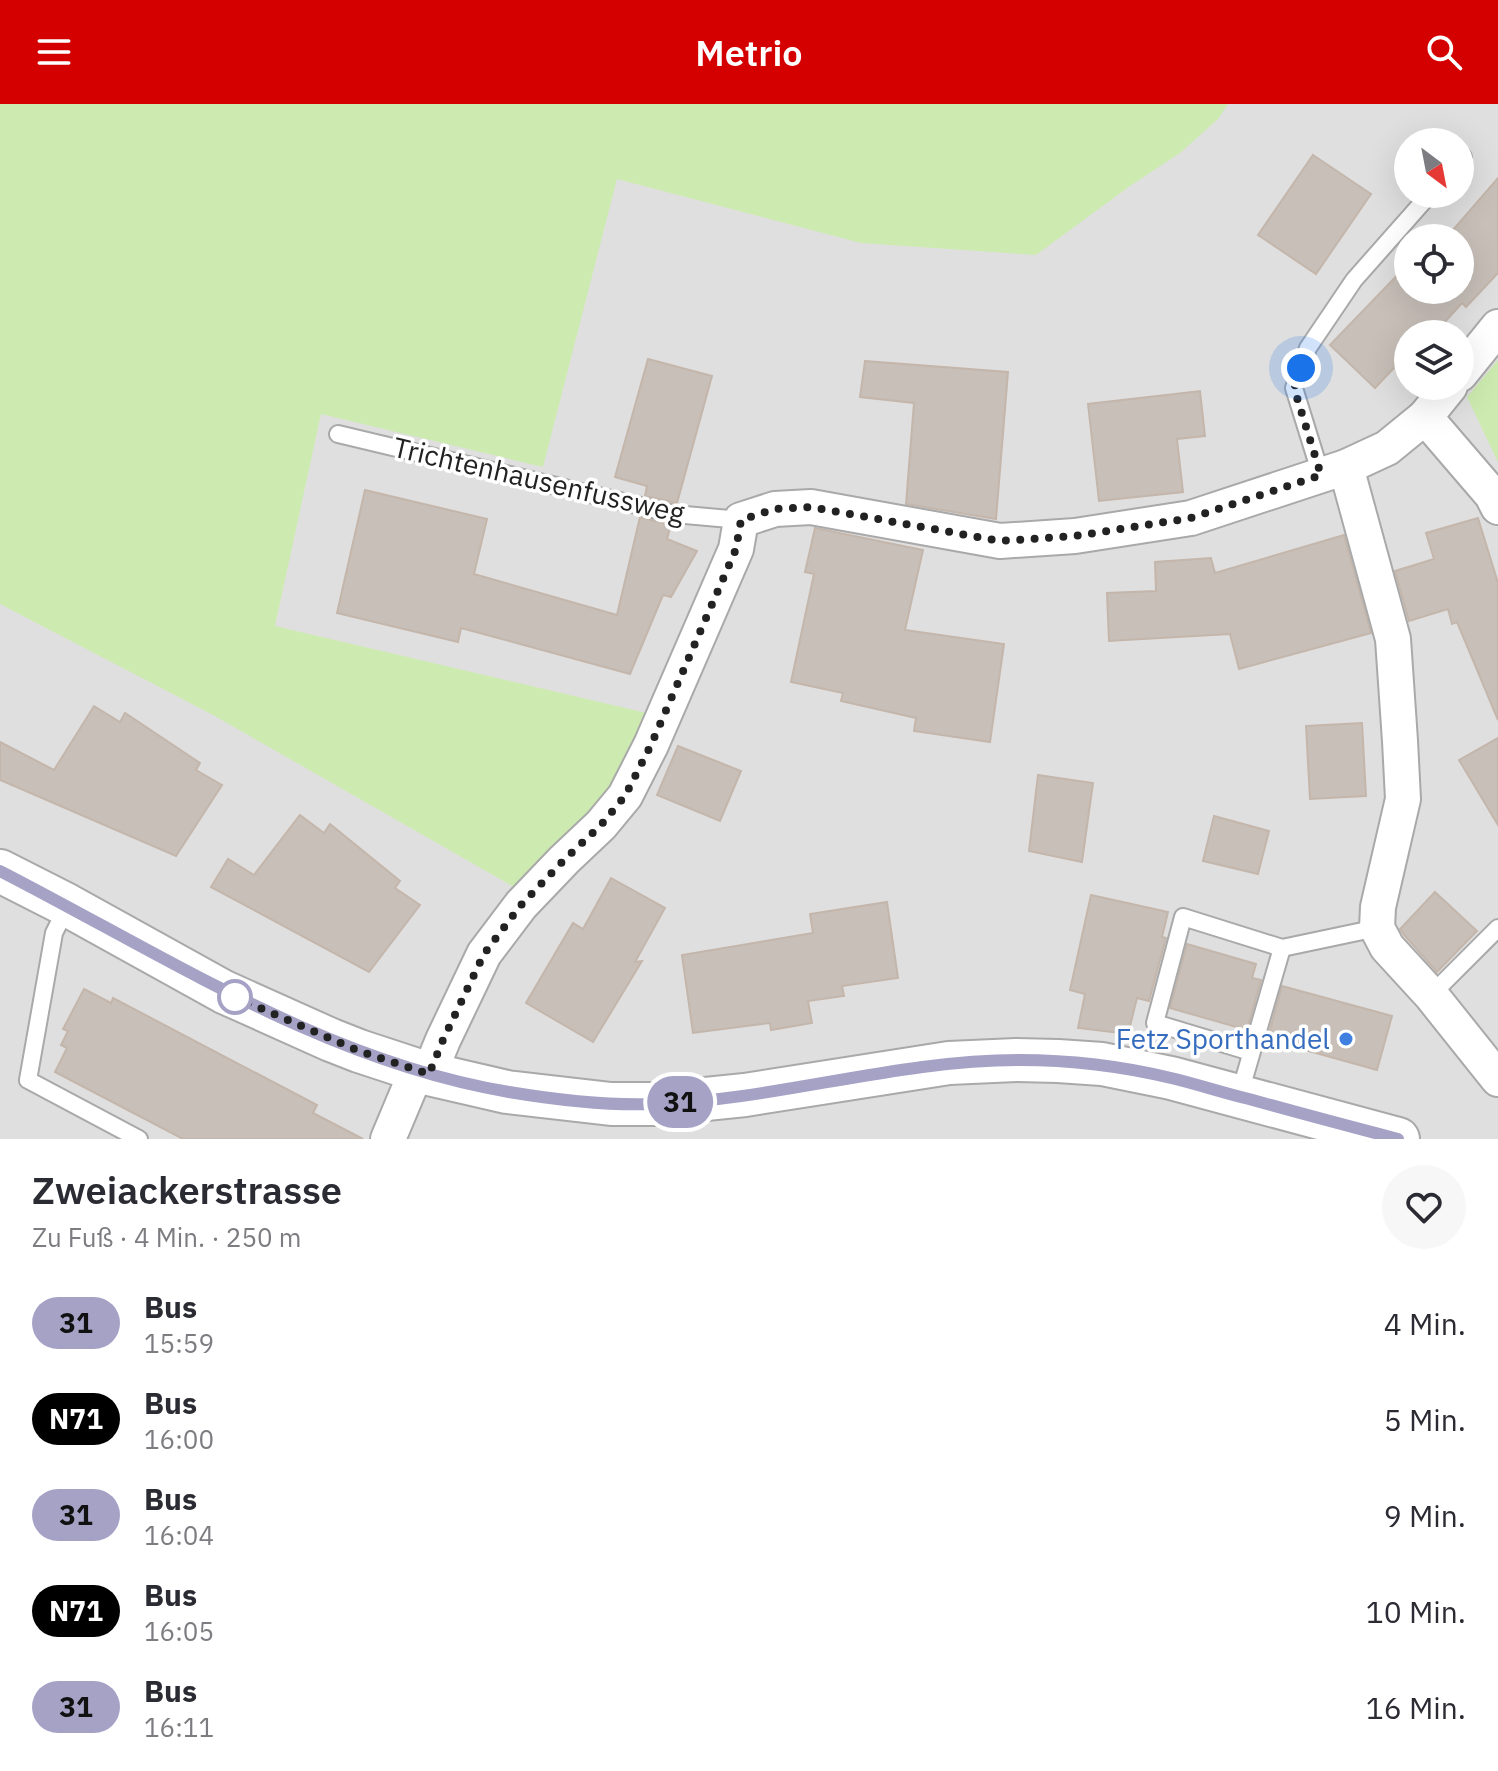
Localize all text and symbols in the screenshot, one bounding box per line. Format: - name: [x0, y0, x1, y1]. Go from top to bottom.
- text: Metrio: [695, 29, 803, 76]
- icon: menu: [32, 30, 76, 74]
- icon: search: [1422, 30, 1466, 74]
- north arrow: [1394, 128, 1474, 208]
- map controls: [1394, 128, 1474, 400]
- button: locate: [1394, 224, 1474, 304]
- button: layers: [1394, 320, 1474, 400]
- your location: [1281, 348, 1321, 388]
- street label: Trichtenhausenfussweg: [390, 428, 689, 531]
- unlabelled marker: [218, 980, 252, 1014]
- place label: Fetz Sporthandel: [1116, 1020, 1330, 1057]
- marker: Fetz Sporthandel: [1337, 1030, 1355, 1048]
- line badge: 31: [644, 1076, 716, 1128]
- text: 31: [663, 1083, 697, 1120]
- text: Zweiackerstrasse: [32, 1165, 342, 1214]
- button: heart: [1382, 1165, 1466, 1249]
- text: Zu Fuß · 4 Min. · 250 m: [32, 1220, 301, 1254]
- text: Bus: [144, 1287, 197, 1326]
- text: 31: [59, 1304, 93, 1341]
- text: 4 Min.: [1384, 1304, 1466, 1343]
- text: 15:59: [144, 1326, 214, 1360]
- text: Bus: [144, 1383, 197, 1422]
- text: N71: [49, 1400, 103, 1437]
- text: 5 Min.: [1384, 1400, 1466, 1439]
- text: 16:00: [144, 1422, 214, 1456]
- text: Bus: [144, 1479, 197, 1518]
- text: 31: [59, 1496, 93, 1533]
- text: 9 Min.: [1384, 1496, 1466, 1535]
- text: 16:04: [144, 1518, 214, 1552]
- text: Bus: [144, 1575, 197, 1614]
- text: N71: [49, 1592, 103, 1629]
- text: 10 Min.: [1366, 1592, 1466, 1631]
- text: 16:05: [144, 1614, 214, 1648]
- text: Bus: [144, 1671, 197, 1710]
- text: 31: [59, 1688, 93, 1725]
- text: 16 Min.: [1366, 1688, 1466, 1727]
- text: 16:11: [144, 1710, 214, 1744]

